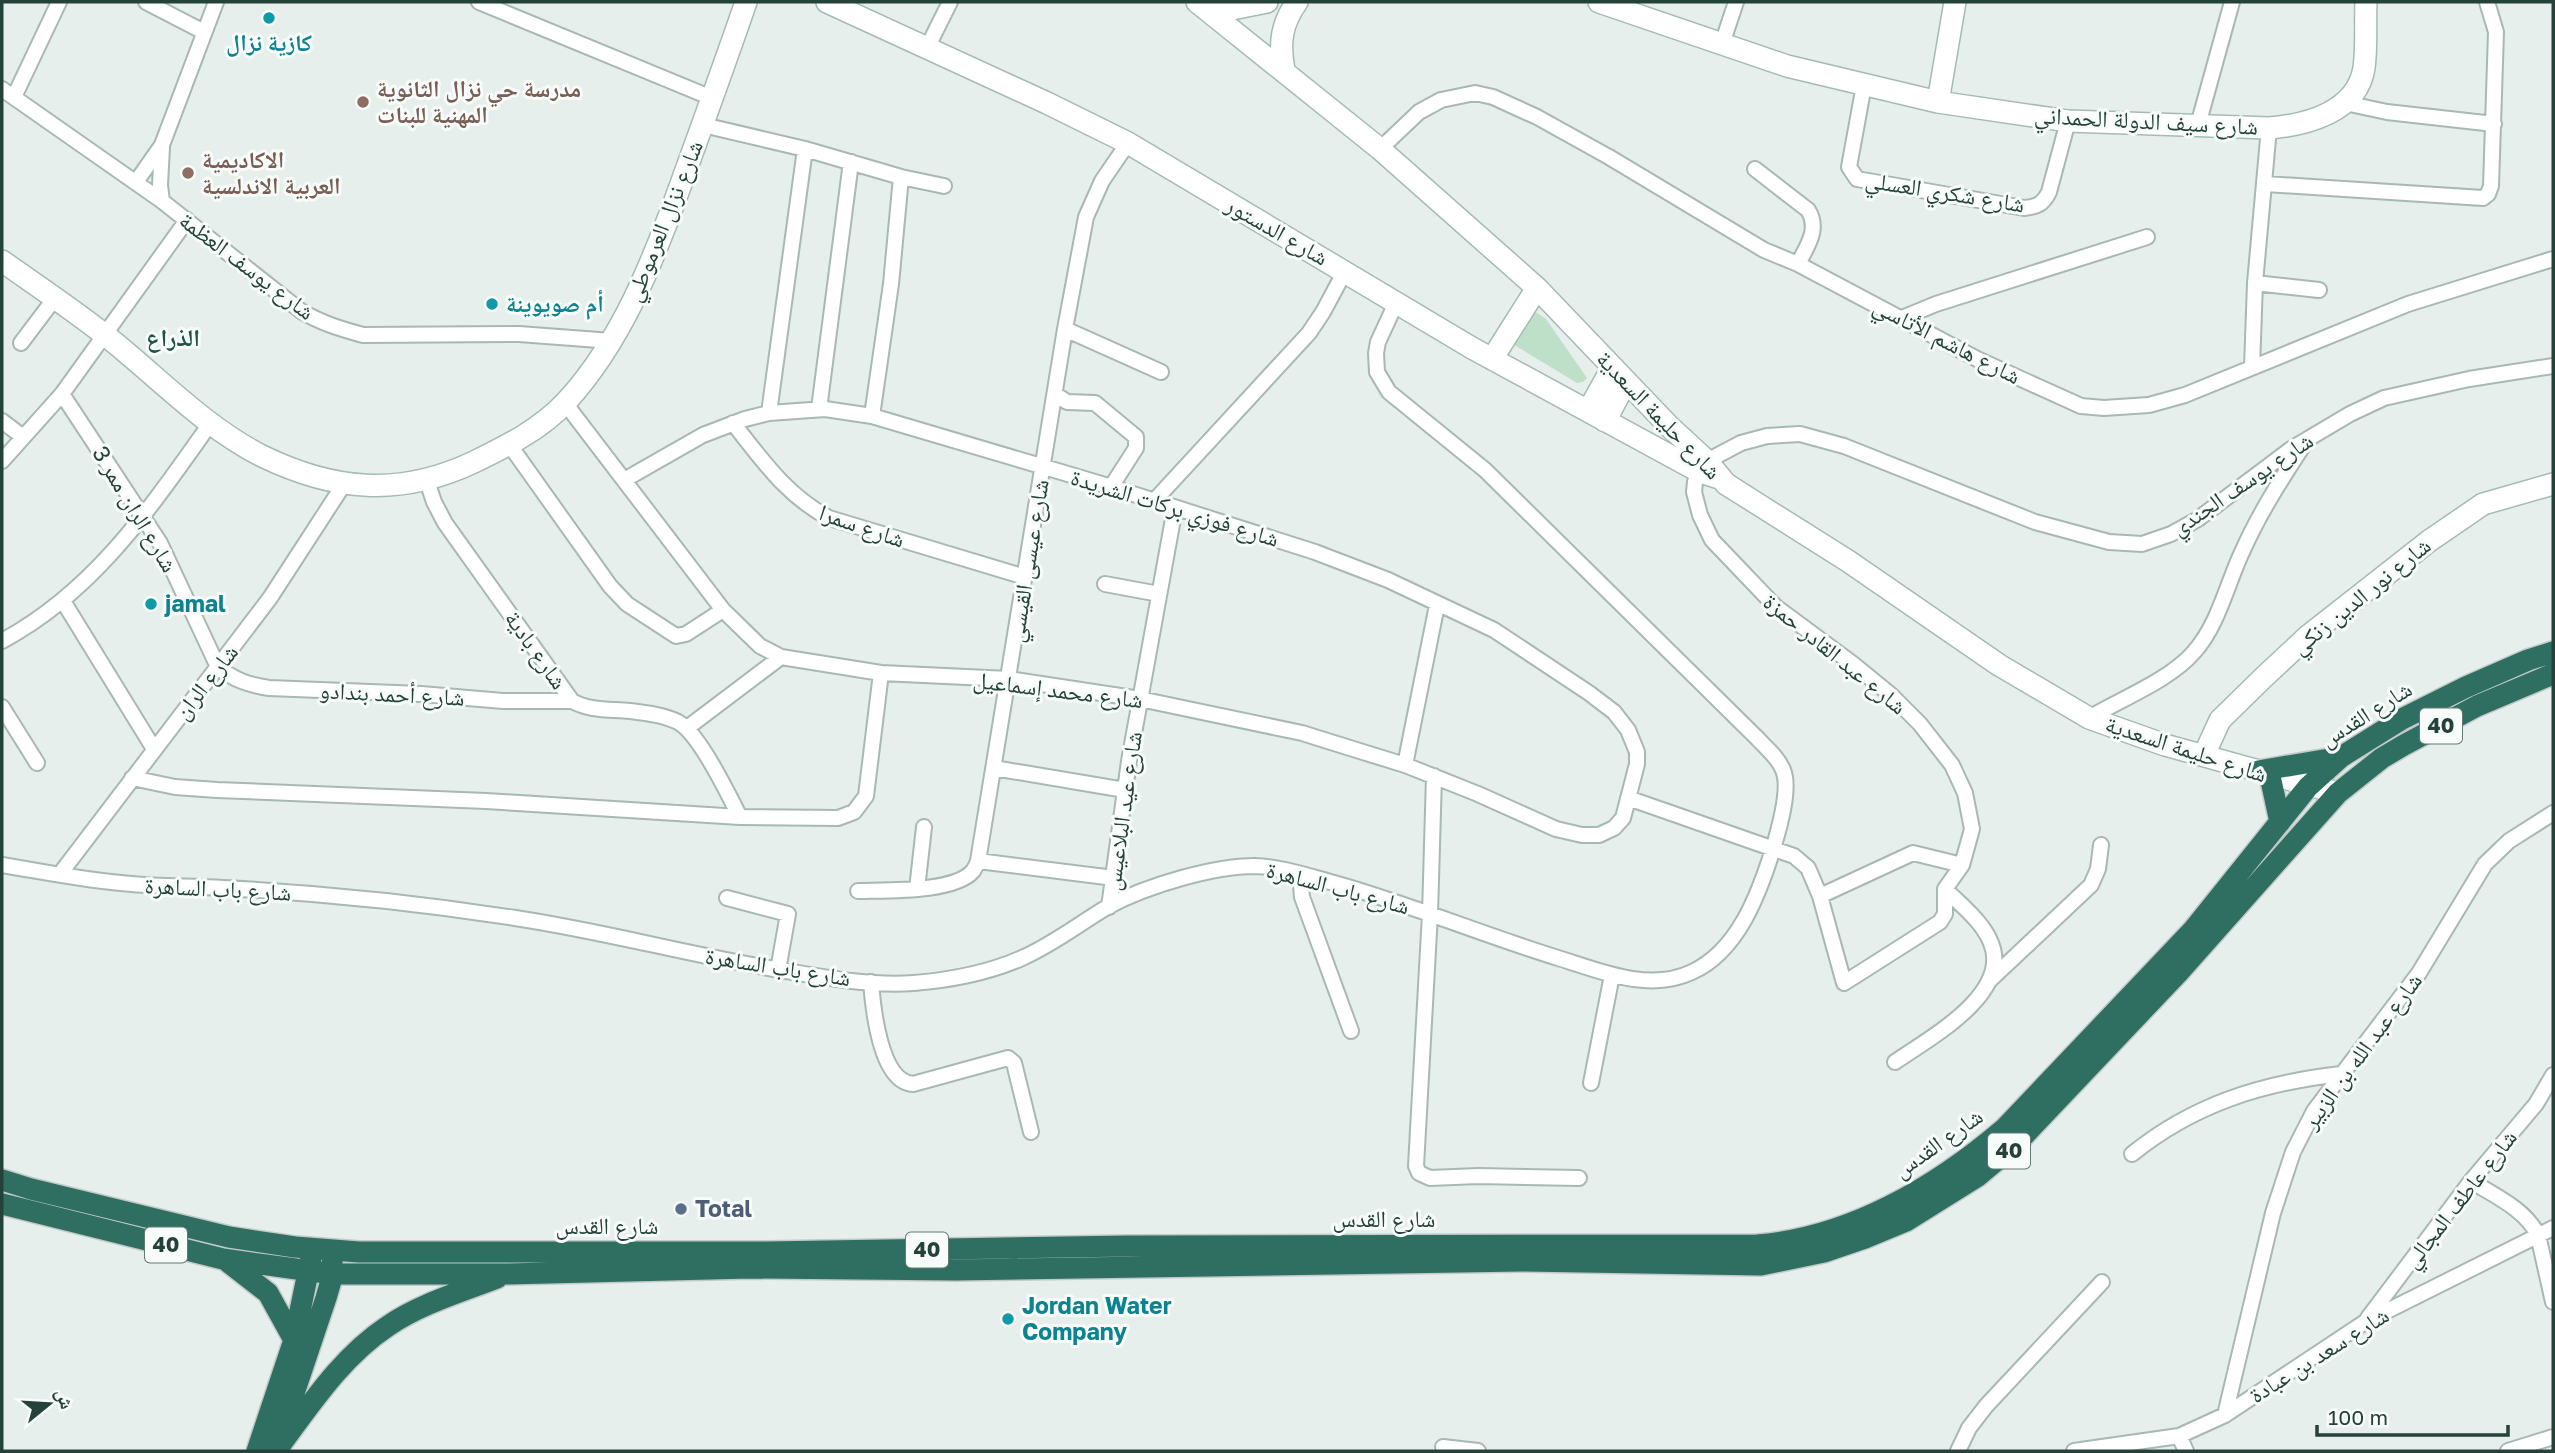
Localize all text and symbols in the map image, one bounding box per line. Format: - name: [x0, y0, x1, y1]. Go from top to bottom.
- marker: كازية نزال: [261, 10, 277, 26]
- place label: كازية نزال: [226, 28, 312, 57]
- place label: مدرسة حي نزال الثانوية المهنية للبنات: [377, 74, 581, 129]
- marker: مدرسة حي نزال الثانوية المهنية للبنات: [355, 94, 371, 110]
- street label: شارع سيف الدولة الحمداني: [2033, 100, 2259, 146]
- street label: شارع نزال العرموطي: [618, 136, 714, 308]
- place label: الاكاديمية العربية الاندلسية: [202, 145, 341, 200]
- marker: الاكاديمية العربية الاندلسية: [180, 165, 196, 181]
- street label: شارع شكري العسلي: [1863, 165, 2027, 223]
- street label: شارع الدستور: [1219, 189, 1334, 272]
- street label: شارع يوسف العظمة: [173, 205, 321, 327]
- place label: أم صويوينة: [506, 289, 604, 320]
- street label: شارع هاشم الأتاسي: [1866, 291, 2026, 395]
- marker: أم صويوينة: [484, 296, 500, 312]
- district label: الذراع: [146, 322, 200, 353]
- street label: شارع حليمة السعدية: [1590, 344, 1728, 486]
- street label: شارع يوسف الجندي: [2165, 425, 2321, 546]
- street label: شارع الران ممر 3: [85, 440, 185, 578]
- street label: شارع فوزي بركات الشريدة: [1066, 462, 1283, 558]
- street label: شارع عيسى القيسي: [1000, 477, 1059, 645]
- street label: شارع سمرا: [815, 497, 909, 555]
- street label: شارع نور الدين زنكي: [2285, 531, 2439, 664]
- street label: شارع عبد القادر حمزة: [1757, 587, 1913, 721]
- place label: jamal: [164, 589, 226, 617]
- marker: jamal: [143, 596, 159, 612]
- street label: شارع بادية: [498, 605, 574, 695]
- street label: شارع الران: [167, 638, 245, 726]
- street label: شارع محمد إسماعيل: [971, 665, 1145, 715]
- street label: شارع القدس: [2314, 674, 2418, 754]
- street label: شارع أحمد بندادو: [319, 675, 465, 713]
- road number: 40: [2420, 708, 2462, 744]
- street label: شارع حليمة السعدية: [2101, 709, 2271, 789]
- street label: شارع عيد البلاعيس: [1097, 729, 1149, 893]
- street label: شارع باب الساهرة: [1263, 855, 1413, 921]
- street label: شارع باب الساهرة: [144, 870, 292, 908]
- street label: شارع باب الساهرة: [703, 941, 853, 993]
- street label: شارع عبد الله بن الزبير: [2295, 967, 2429, 1136]
- street label: شارع القدس: [1887, 1101, 1989, 1185]
- street label: شارع عاطف المجالي: [2396, 1123, 2527, 1277]
- road number: 40: [1988, 1134, 2030, 1168]
- place label: Total: [695, 1194, 752, 1222]
- marker: Total: [673, 1201, 689, 1217]
- street label: شارع القدس: [1333, 1204, 1435, 1234]
- street label: شارع القدس: [556, 1211, 658, 1241]
- road number: 40: [145, 1228, 187, 1262]
- road number: 40: [906, 1232, 948, 1268]
- place label: Jordan Water Company: [1022, 1291, 1172, 1345]
- street label: شارع سعد بن عبادة: [2243, 1300, 2395, 1410]
- marker: Jordan Water Company: [1000, 1311, 1016, 1327]
- north arrow: [14, 1369, 84, 1439]
- text: ش: [51, 1385, 80, 1412]
- scale bar: [2317, 1394, 2508, 1438]
- text: 100 m: [2328, 1404, 2388, 1430]

